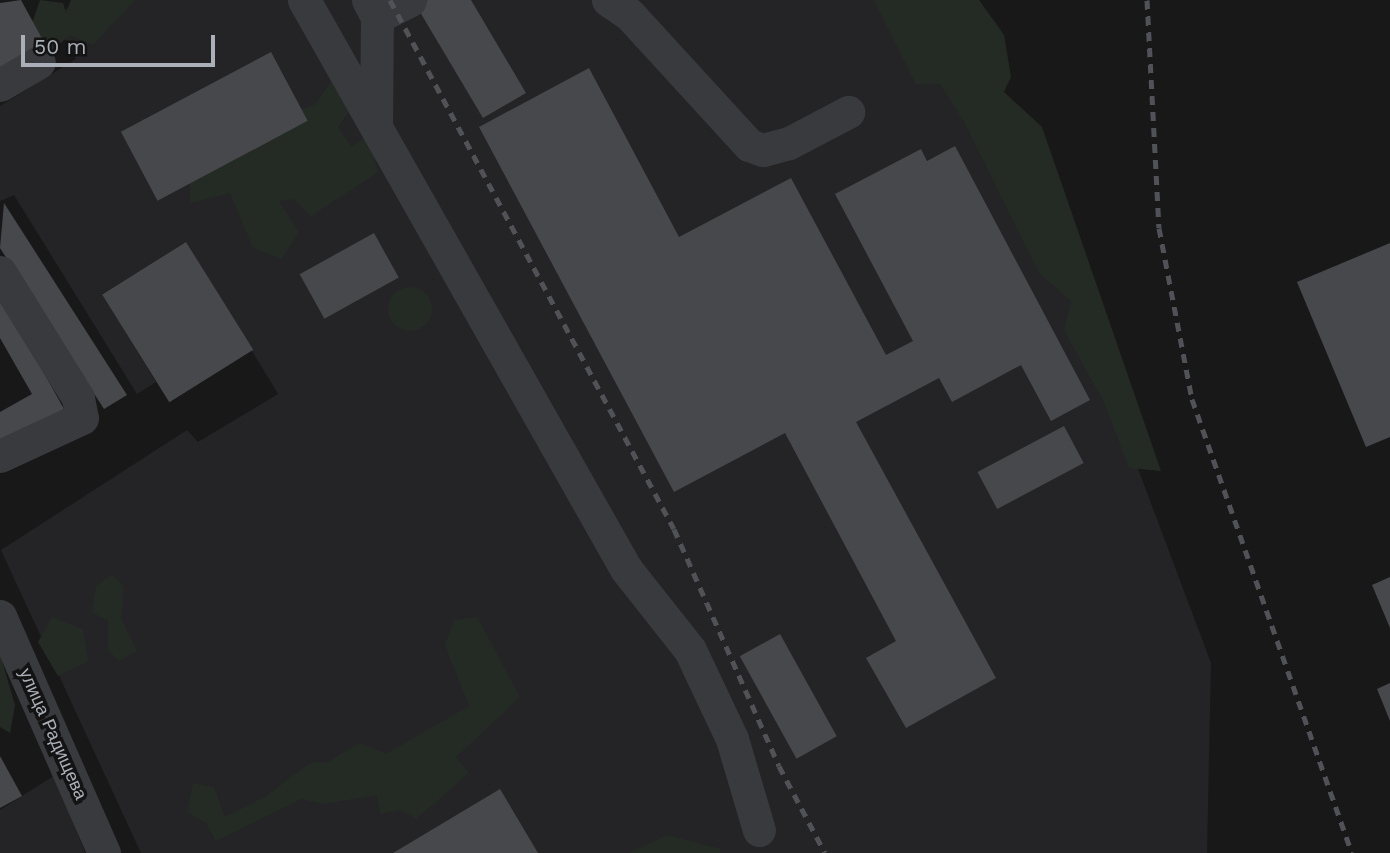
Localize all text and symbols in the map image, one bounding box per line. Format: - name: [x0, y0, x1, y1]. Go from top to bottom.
- scale bar: [24, 21, 219, 65]
- text: 50 m: [34, 34, 86, 59]
- street label: улица Радищева: [14, 665, 92, 803]

